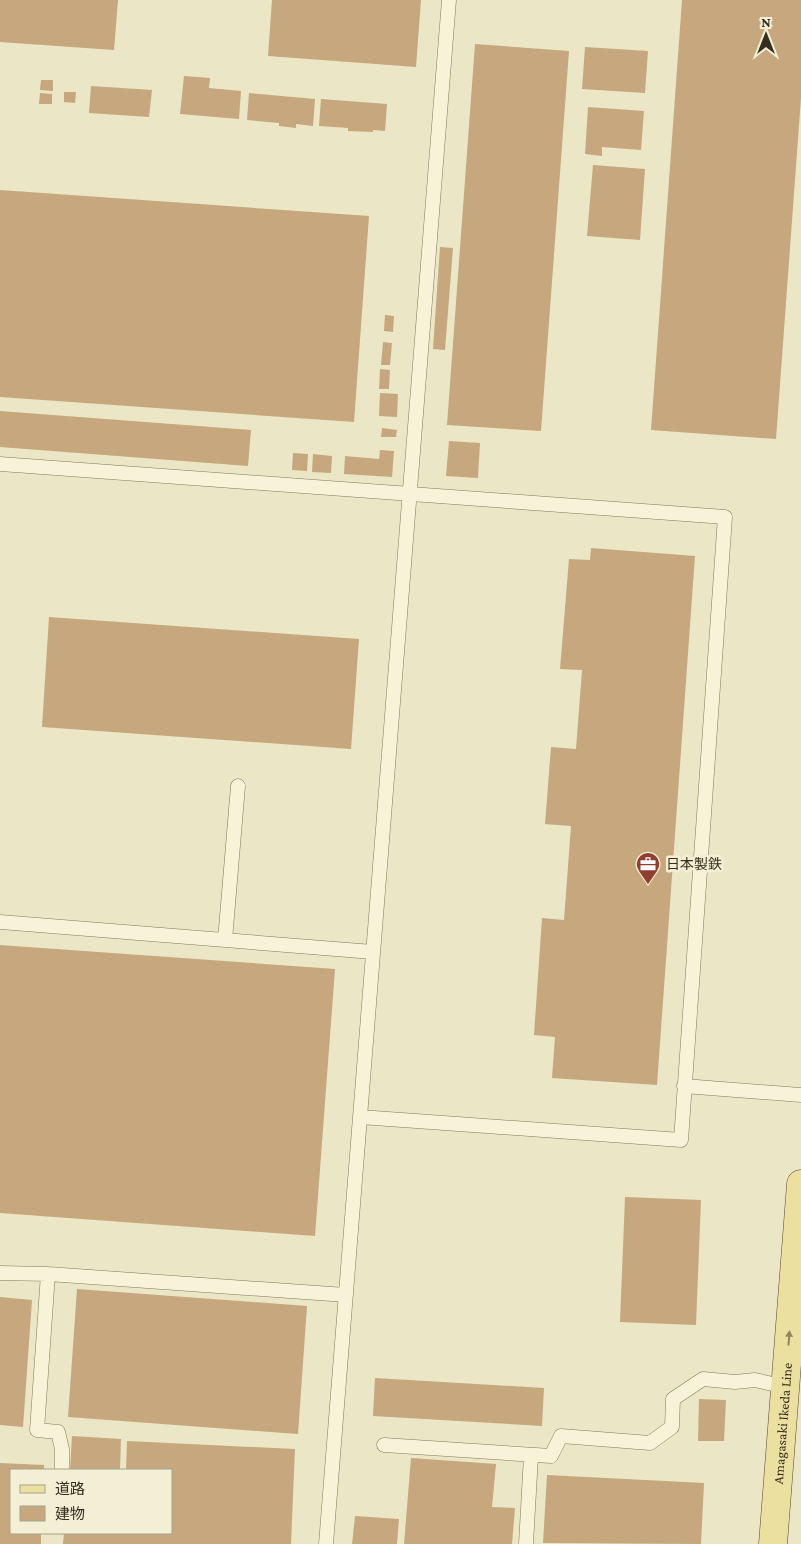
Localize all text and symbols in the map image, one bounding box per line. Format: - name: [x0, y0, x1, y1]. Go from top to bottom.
- north arrow: [741, 10, 791, 60]
- text: N: [761, 14, 771, 30]
- office icon: 日本製鉄: [635, 851, 661, 885]
- place label: 日本製鉄: [666, 856, 722, 872]
- one-way arrow: [786, 1330, 794, 1346]
- street label: Amagasaki Ikeda Line: [770, 1362, 795, 1485]
- legend: [10, 1469, 172, 1534]
- text: 道路: [55, 1481, 85, 1497]
- text: 建物: [55, 1506, 85, 1522]

